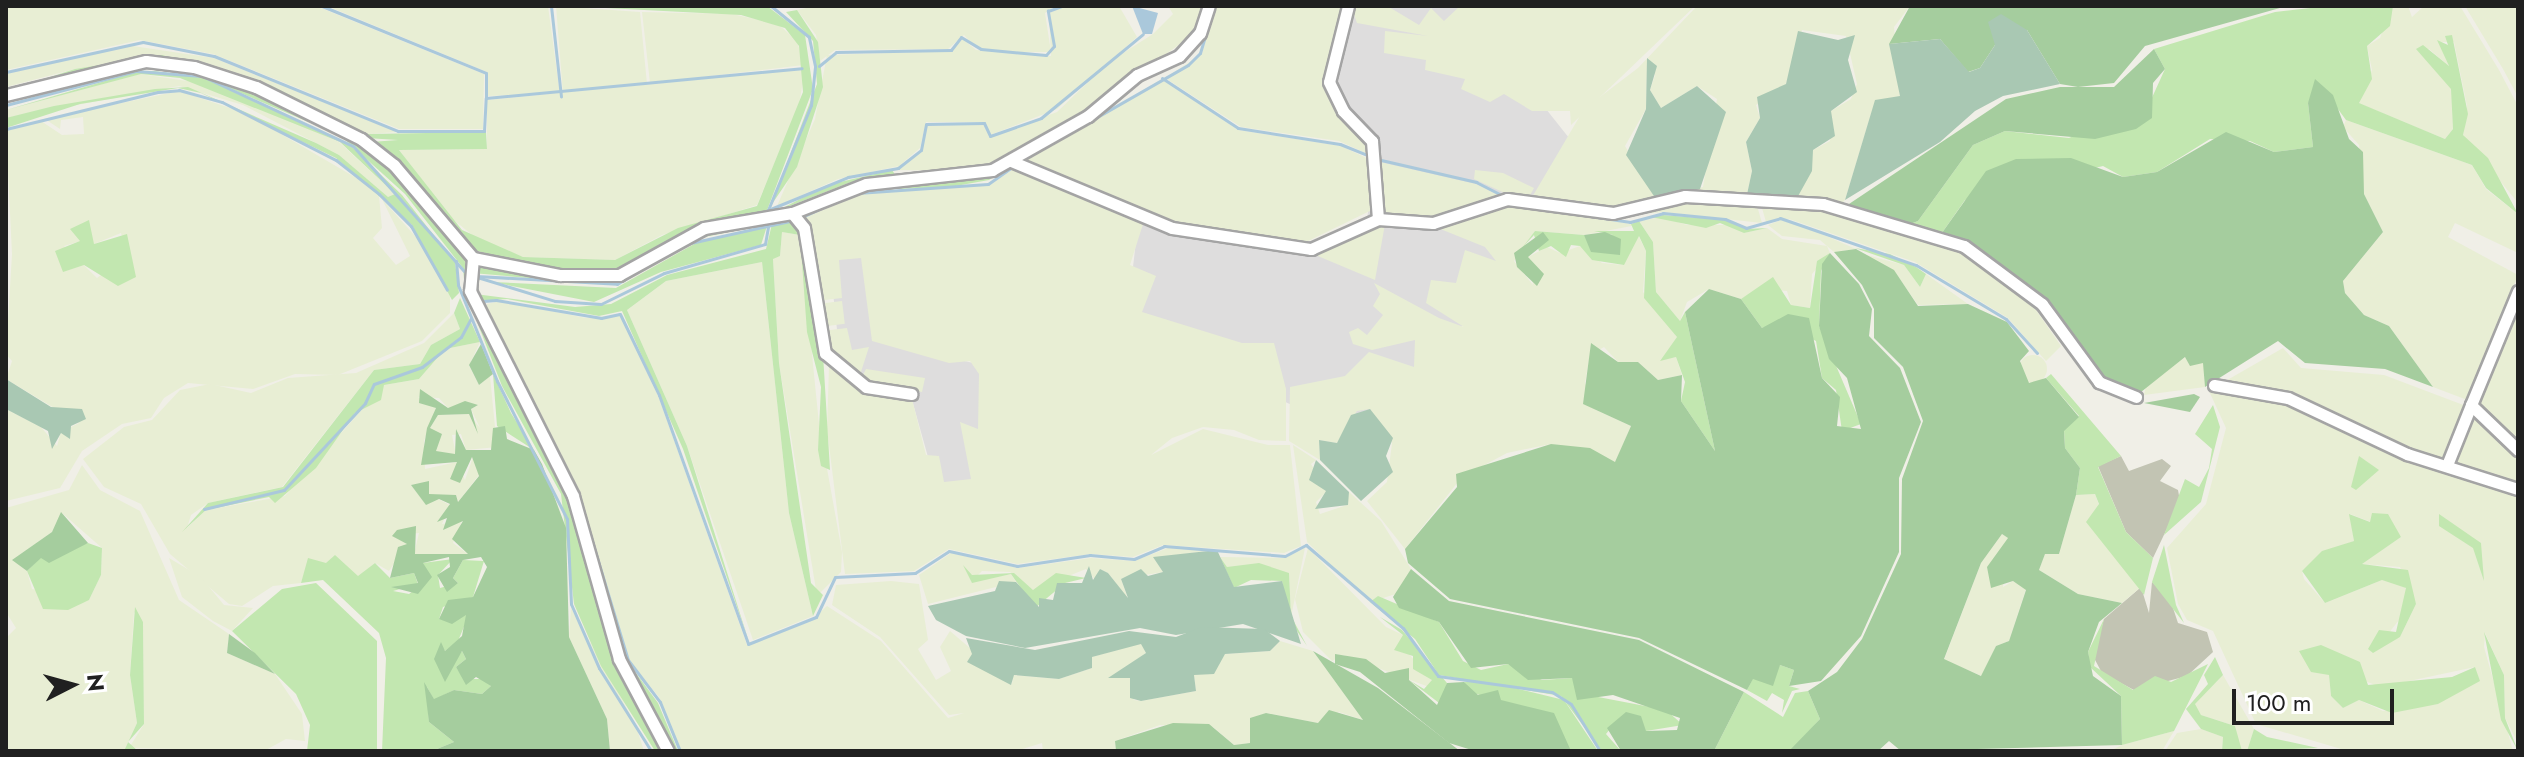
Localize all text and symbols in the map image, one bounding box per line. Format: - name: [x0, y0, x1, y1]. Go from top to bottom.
- north arrow: [32, 645, 112, 725]
- text: N: [79, 672, 113, 693]
- scale bar: [2236, 673, 2398, 723]
- text: 100 m: [2246, 685, 2312, 720]

